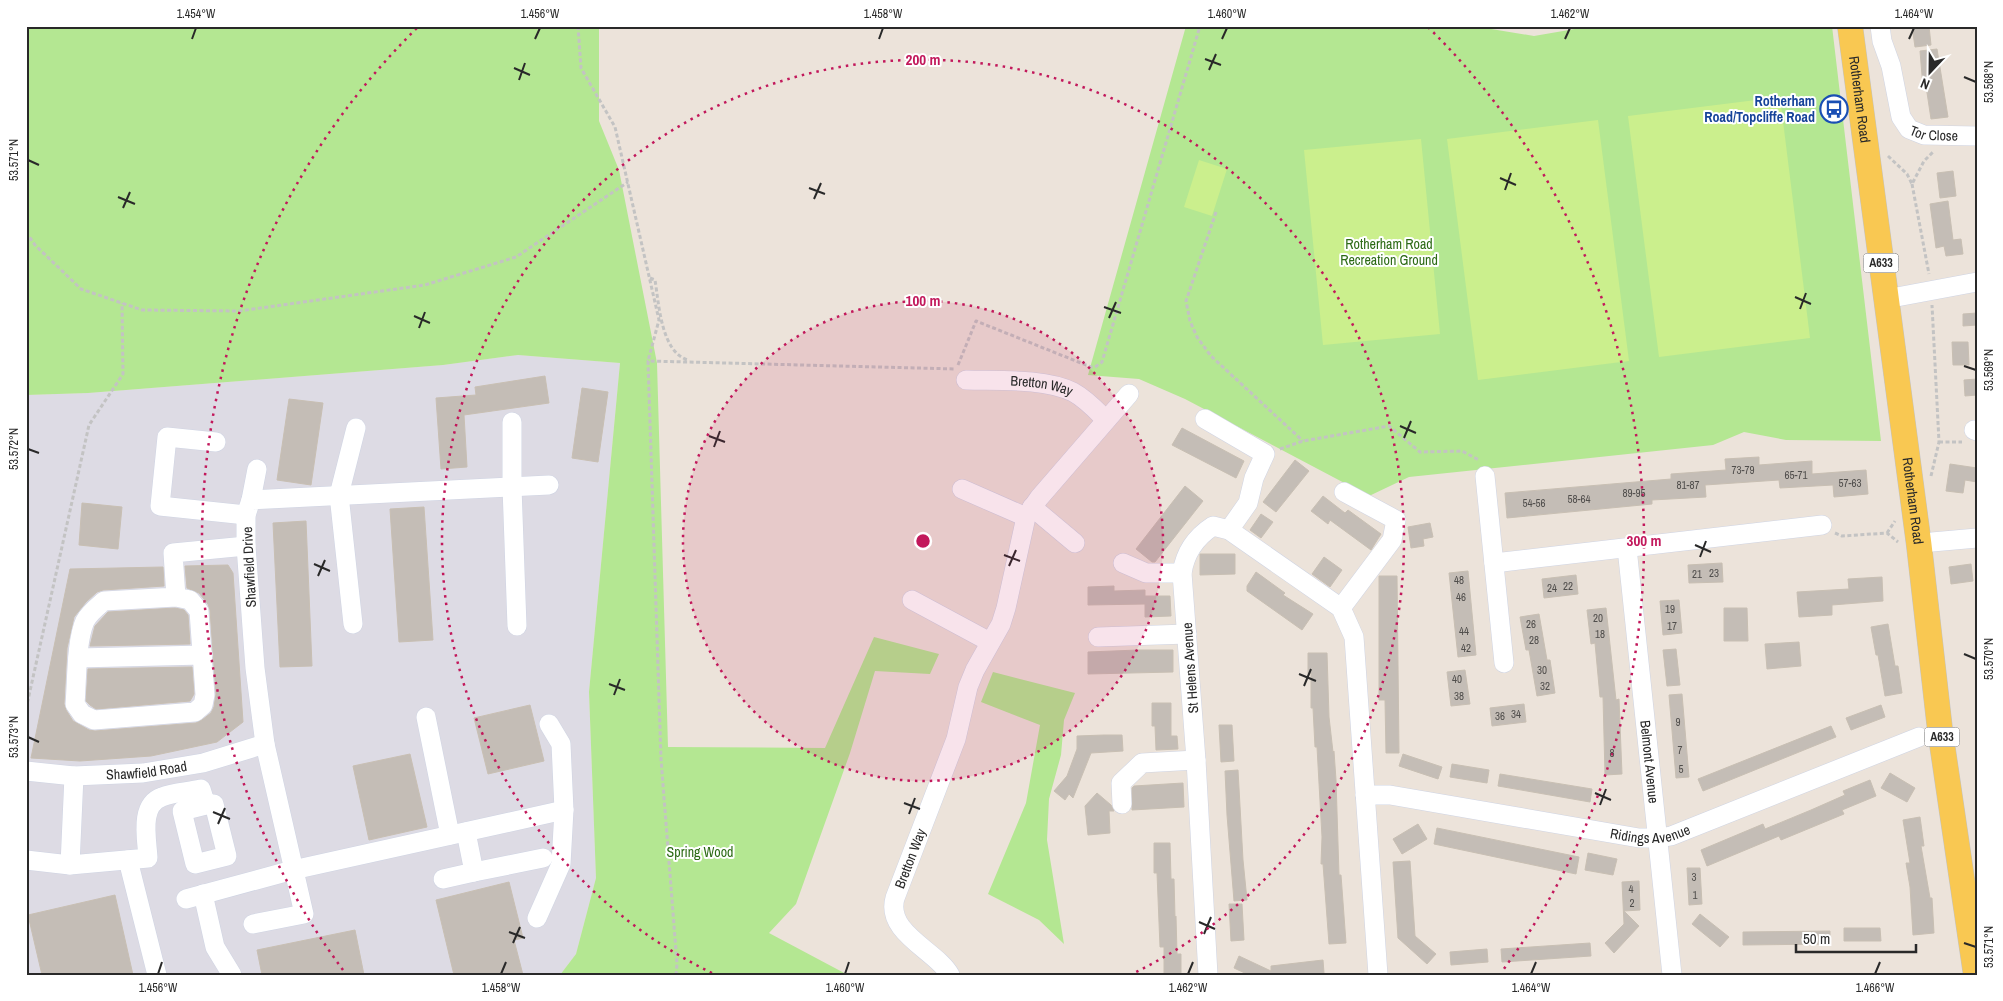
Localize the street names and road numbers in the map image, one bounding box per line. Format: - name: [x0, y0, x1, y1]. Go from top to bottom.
- street label: Rotherham Road: [1845, 55, 1874, 144]
- street label: Tor Close: [1907, 121, 1958, 145]
- road number: A633: [1864, 254, 1898, 272]
- street label: Bretton Way: [1010, 372, 1076, 400]
- street label: Rotherham Road: [1898, 456, 1928, 545]
- street label: Shawfield Drive: [238, 526, 260, 608]
- street label: St Helens Avenue: [1178, 622, 1202, 714]
- street label: Belmont Avenue: [1636, 719, 1663, 804]
- road number: A633: [1924, 728, 1960, 746]
- street label: Shawfield Road: [106, 757, 188, 784]
- street label: Ridings Avenue: [1609, 820, 1693, 847]
- street label: Bretton Way: [891, 826, 930, 891]

